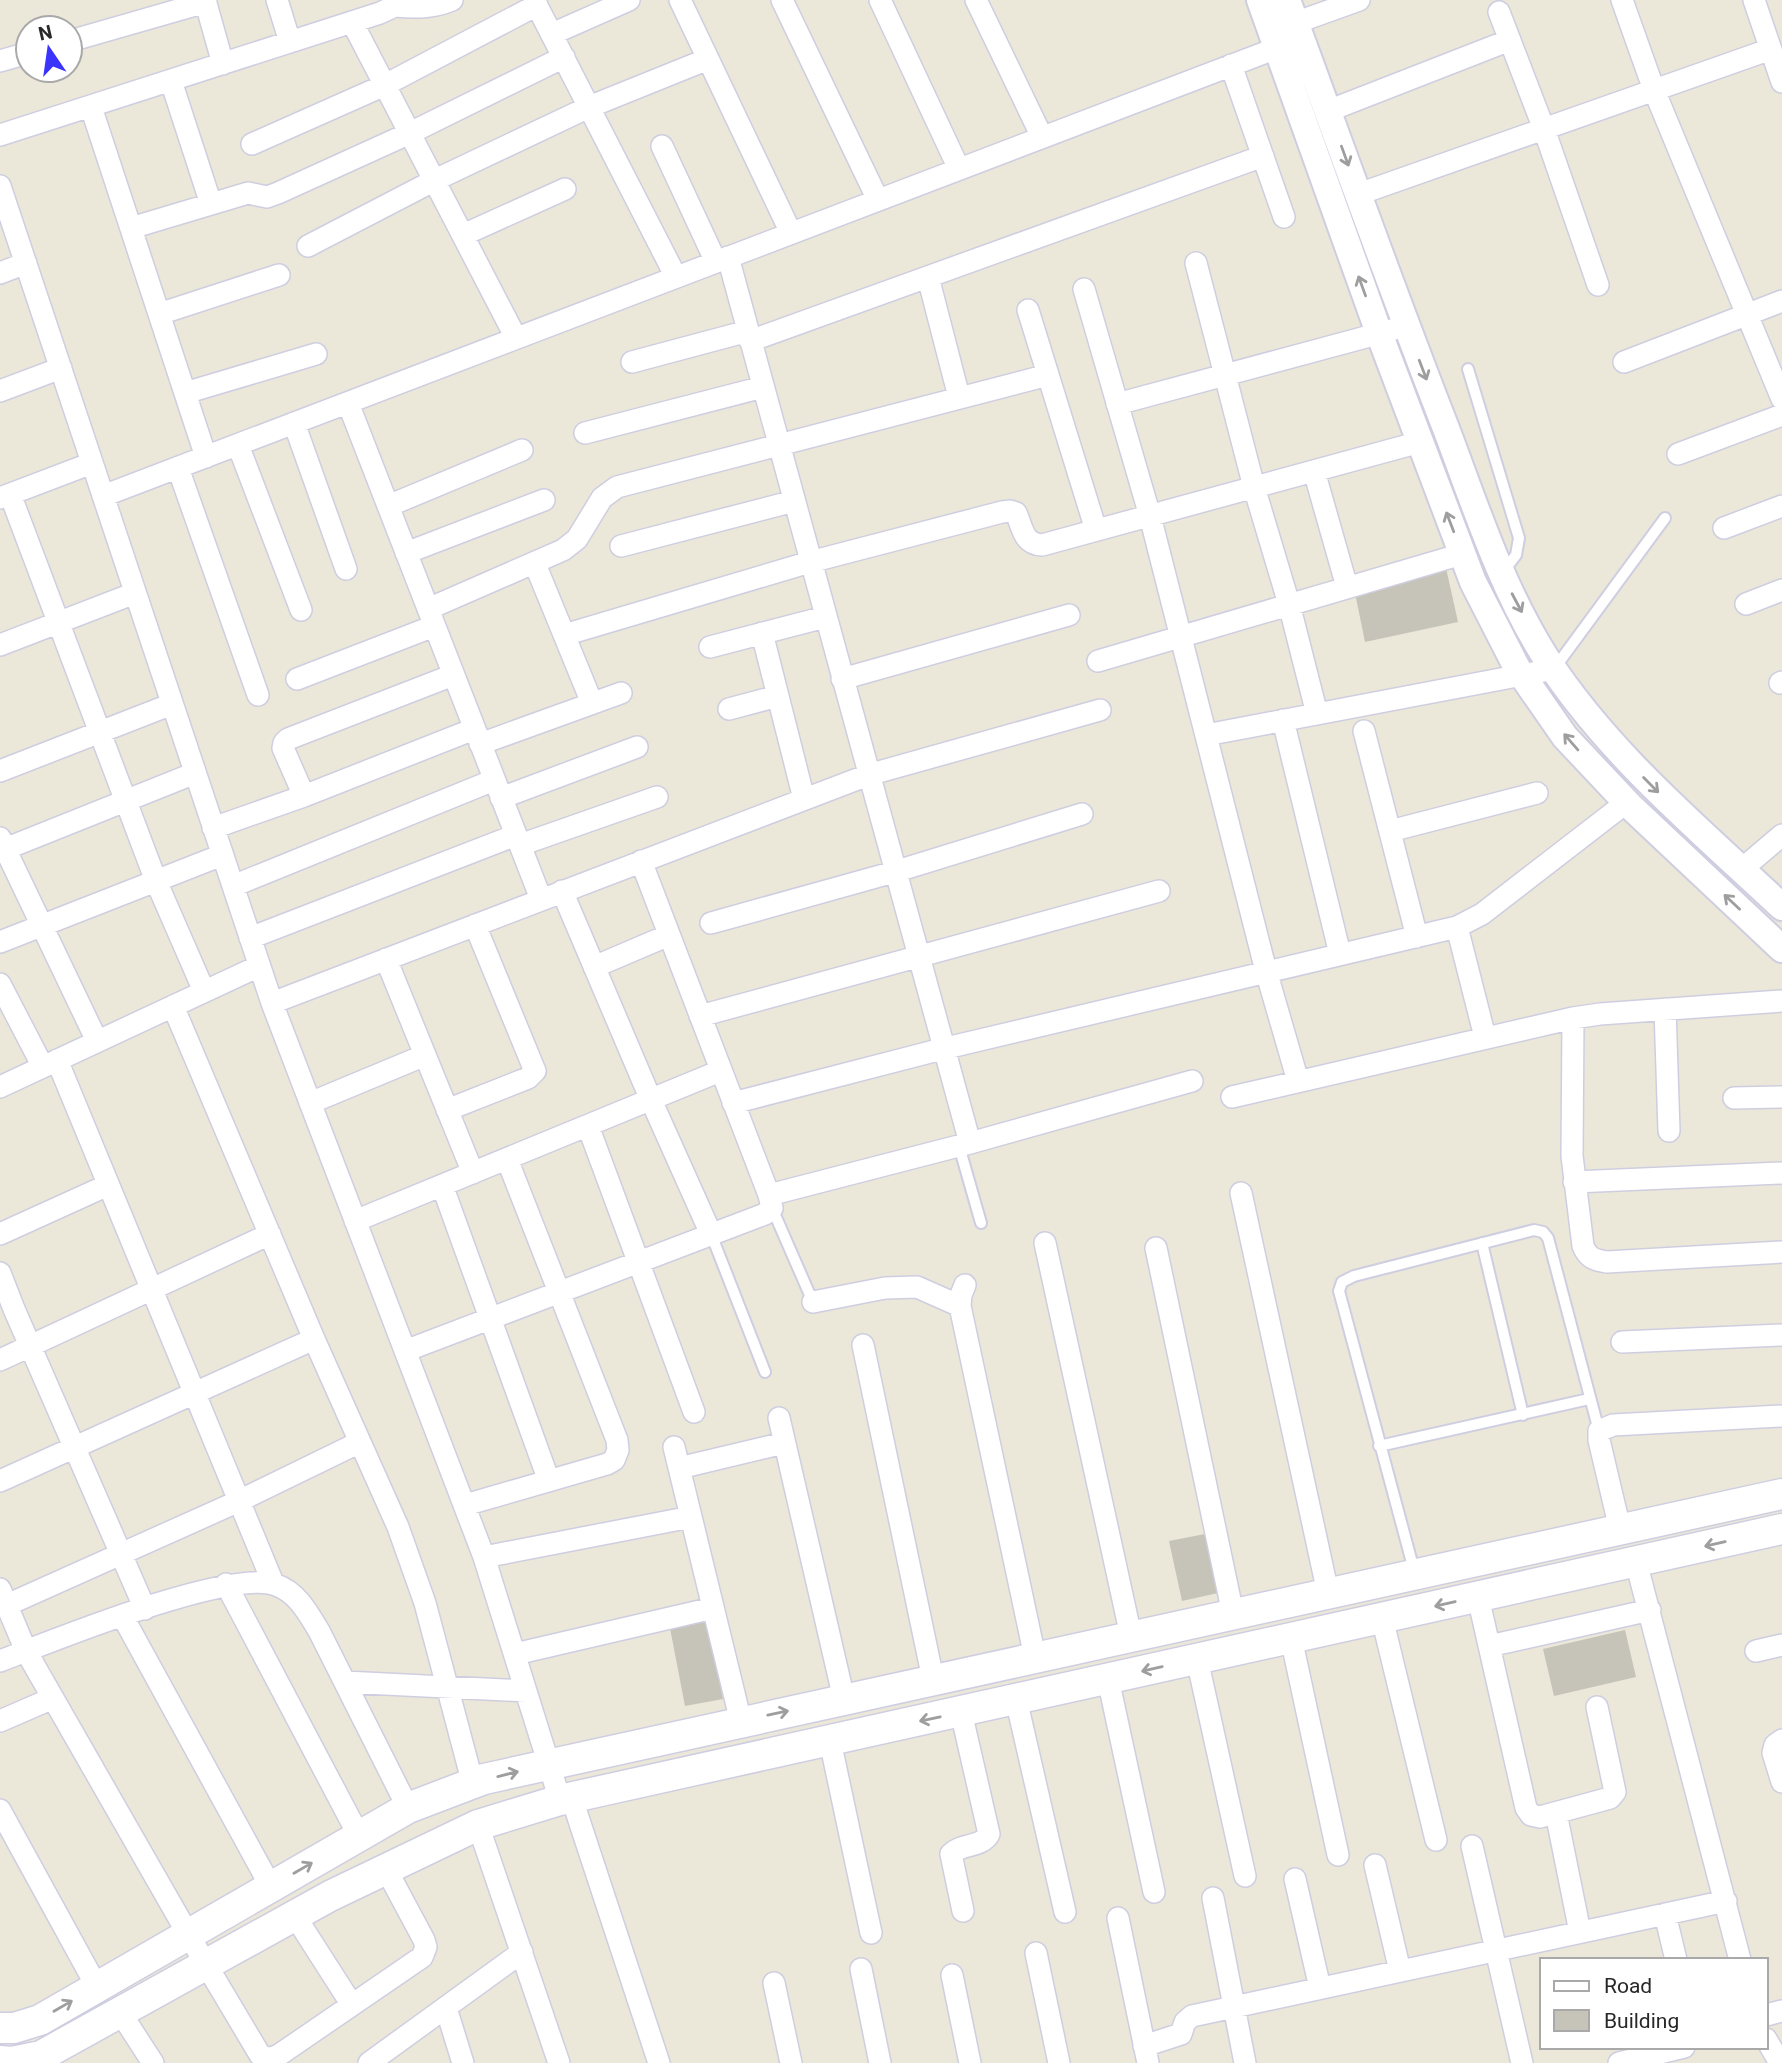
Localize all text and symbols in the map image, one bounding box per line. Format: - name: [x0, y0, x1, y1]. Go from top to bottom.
- north arrow: [14, 14, 84, 84]
- text: N: [36, 20, 54, 46]
- one-way arrow: [1340, 144, 1352, 166]
- one-way arrow: [1355, 276, 1367, 298]
- one-way arrow: [1417, 358, 1430, 380]
- one-way arrow: [1443, 512, 1455, 534]
- one-way arrow: [1511, 592, 1524, 613]
- one-way arrow: [1563, 733, 1579, 751]
- one-way arrow: [1643, 776, 1660, 793]
- one-way arrow: [1724, 894, 1741, 911]
- one-way arrow: [1704, 1538, 1727, 1551]
- one-way arrow: [1435, 1598, 1457, 1611]
- one-way arrow: [1141, 1663, 1164, 1677]
- one-way arrow: [766, 1706, 789, 1720]
- one-way arrow: [919, 1713, 941, 1726]
- one-way arrow: [496, 1766, 519, 1780]
- one-way arrow: [292, 1861, 312, 1875]
- legend: [1540, 1958, 1768, 2049]
- text: Road: [1604, 1974, 1652, 1998]
- one-way arrow: [53, 1999, 73, 2013]
- text: Building: [1604, 2009, 1679, 2033]

